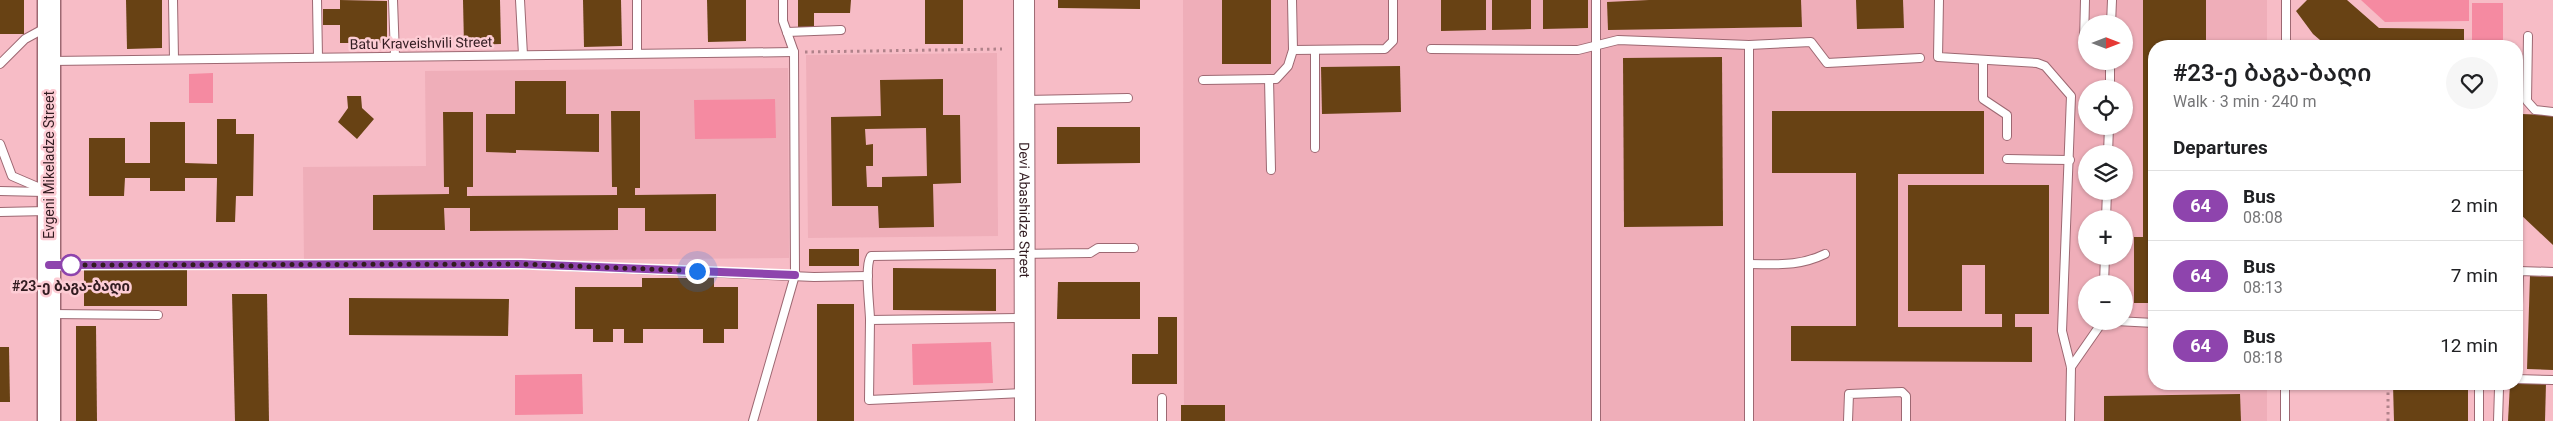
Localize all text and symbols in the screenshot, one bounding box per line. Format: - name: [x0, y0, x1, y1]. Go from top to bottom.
- north arrow: [2078, 15, 2132, 70]
- map controls: [2078, 15, 2133, 330]
- street label: Batu Kraveishvili Street: [350, 34, 493, 52]
- button: heart: [2446, 57, 2498, 109]
- text: #23-ე ბაგა-ბაღი: [2173, 59, 2371, 87]
- button: locate: [2078, 80, 2133, 135]
- street label: Evgeni Mikeladze Street: [41, 91, 57, 239]
- text: Walk · 3 min · 240 m: [2173, 92, 2317, 111]
- text: Departures: [2173, 136, 2268, 159]
- street label: Devi Abashidze Street: [1016, 142, 1033, 278]
- button: layers: [2078, 145, 2133, 200]
- text: Bus: [2243, 185, 2276, 208]
- text: 2 min: [2451, 194, 2498, 217]
- text: 64: [2190, 195, 2211, 216]
- text: 08:08: [2243, 208, 2283, 227]
- button: +: [2078, 210, 2133, 265]
- marker: #23-ე ბაგა-ბაღი: [60, 254, 82, 276]
- text: Bus: [2243, 255, 2276, 278]
- your location: [685, 259, 710, 284]
- text: 7 min: [2451, 264, 2498, 287]
- text: 64: [2190, 265, 2211, 286]
- button: −: [2078, 275, 2133, 330]
- place label: #23-ე ბაგა-ბაღი: [12, 278, 130, 295]
- text: 08:13: [2243, 278, 2283, 297]
- text: Bus: [2243, 325, 2276, 348]
- text: 12 min: [2440, 334, 2498, 357]
- text: 64: [2190, 335, 2211, 356]
- text: 08:18: [2243, 348, 2283, 367]

